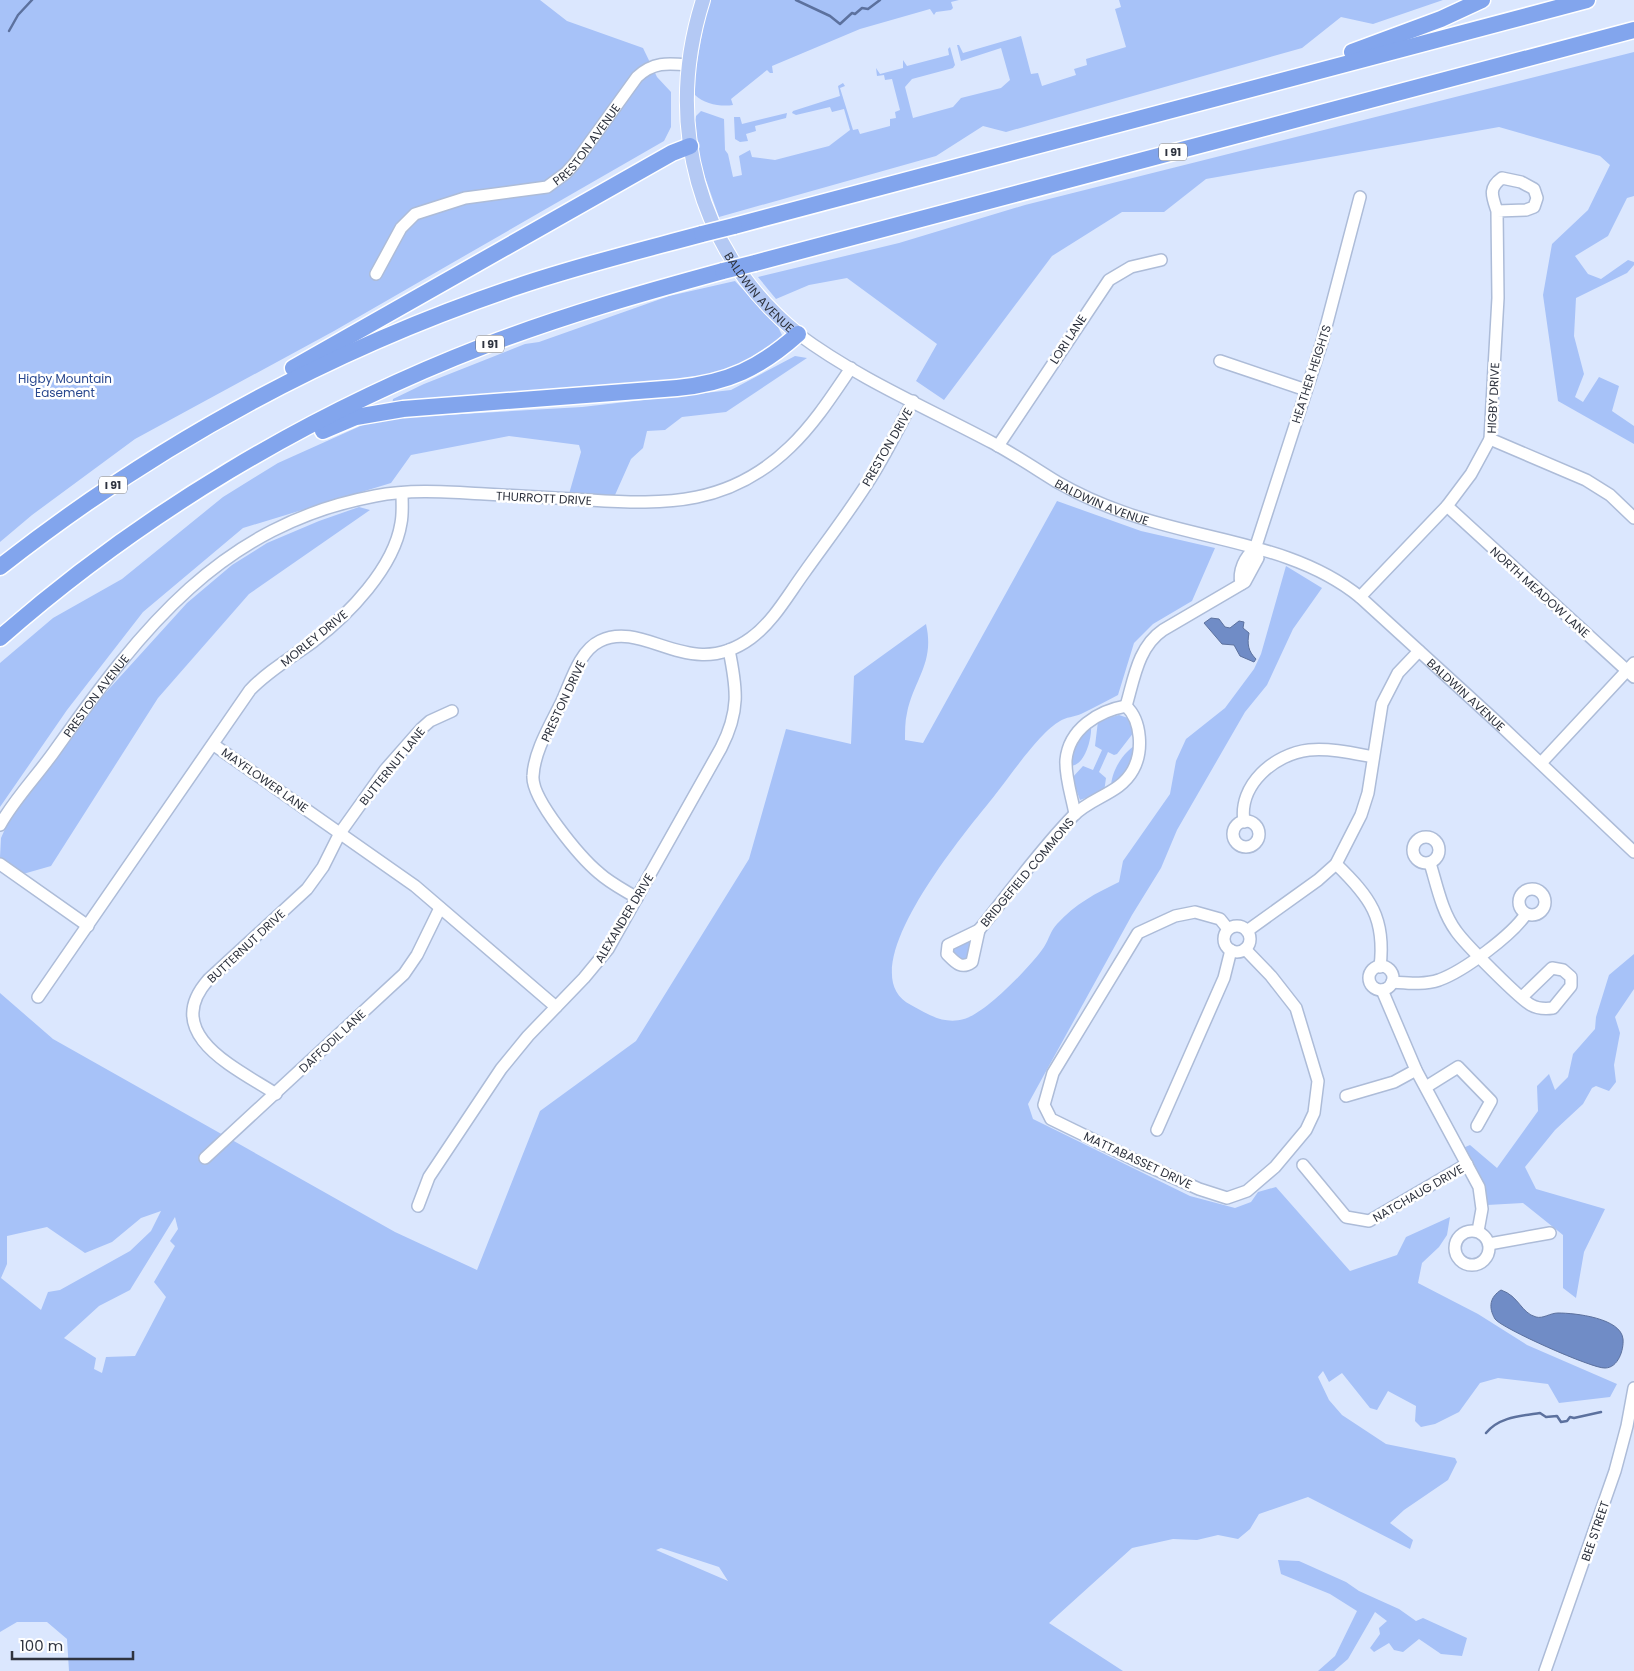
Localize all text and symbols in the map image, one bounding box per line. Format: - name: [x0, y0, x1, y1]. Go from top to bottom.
- street label: PRESTON AVENUE: [549, 100, 624, 189]
- road number: I 91: [1159, 144, 1187, 160]
- street label: BALDWIN AVENUE: [721, 248, 798, 336]
- street label: LORI LANE: [1046, 311, 1090, 367]
- street label: HEATHER HEIGHTS: [1287, 323, 1335, 425]
- road number: I 91: [476, 336, 504, 352]
- street label: HIGBY DRIVE: [1483, 362, 1503, 434]
- park label: Higby Mountain Easement: [18, 370, 112, 401]
- street label: PRESTON DRIVE: [858, 405, 916, 489]
- street label: BALDWIN AVENUE: [1052, 474, 1151, 529]
- road number: I 91: [99, 476, 127, 494]
- street label: THURROTT DRIVE: [496, 487, 592, 509]
- street label: NORTH MEADOW LANE: [1487, 543, 1593, 641]
- street label: MORLEY DRIVE: [277, 606, 351, 670]
- street label: PRESTON AVENUE: [59, 650, 133, 740]
- street label: BALDWIN AVENUE: [1424, 654, 1509, 734]
- street label: PRESTON DRIVE: [537, 658, 589, 744]
- street label: BUTTERNUT LANE: [355, 723, 429, 809]
- street label: MAYFLOWER LANE: [218, 744, 312, 816]
- street label: BRIDGEFIELD COMMONS: [976, 814, 1078, 930]
- street label: ALEXANDER DRIVE: [591, 870, 657, 966]
- street label: BUTTERNUT DRIVE: [203, 905, 289, 987]
- street label: DAFFODIL LANE: [295, 1006, 369, 1076]
- street label: MATTABASSET DRIVE: [1081, 1127, 1195, 1193]
- street label: NATCHAUG DRIVE: [1369, 1160, 1467, 1226]
- street label: BEE STREET: [1577, 1498, 1613, 1563]
- scale bar: [12, 1628, 134, 1660]
- text: 100 m: [20, 1635, 63, 1656]

